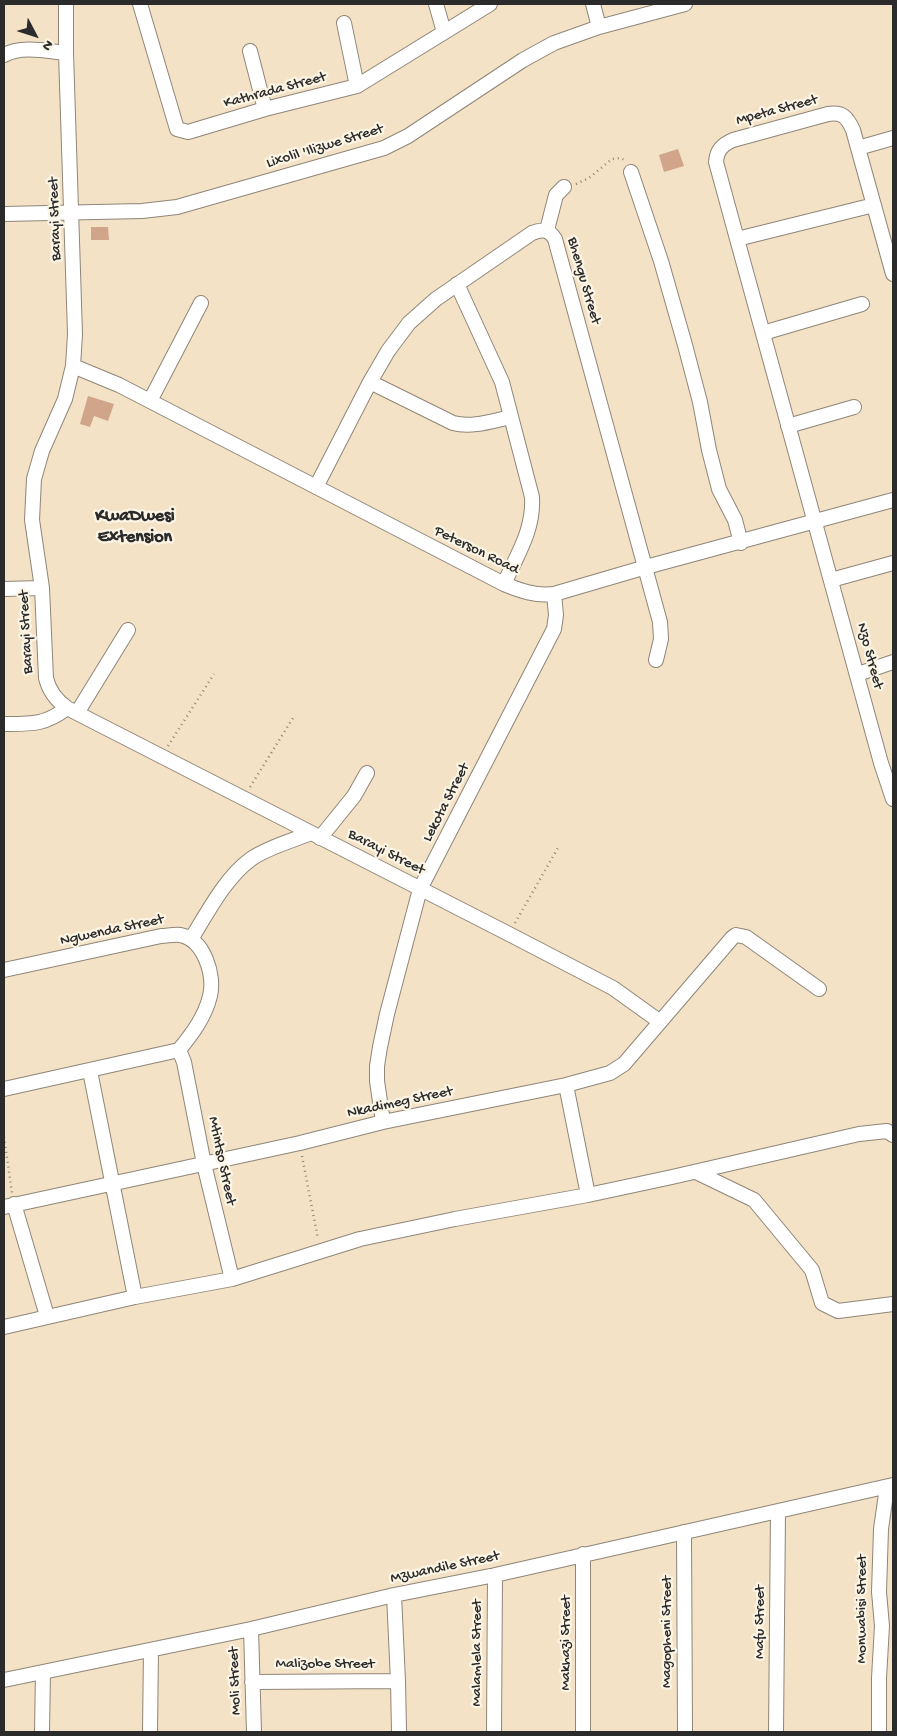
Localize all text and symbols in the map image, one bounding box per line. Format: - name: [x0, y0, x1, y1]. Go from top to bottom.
- north arrow: [10, 10, 60, 60]
- text: N: [37, 36, 56, 54]
- street label: Kathrada Street: [222, 69, 328, 113]
- street label: Mpeta Street: [734, 91, 820, 131]
- street label: Lixolil 'Ilizwe Street: [264, 121, 386, 173]
- street label: Barayi Street: [46, 177, 66, 261]
- street label: Bhengu Street: [562, 235, 604, 327]
- district label: KwaDwesi Extension: [95, 506, 175, 548]
- street label: Peterson Road: [431, 523, 521, 579]
- street label: Barayi Street: [16, 590, 38, 674]
- street label: Nzo Street: [852, 621, 886, 691]
- street label: Lekota Street: [420, 761, 474, 845]
- street label: Barayi Street: [345, 826, 427, 880]
- street label: Ngwenda Street: [59, 911, 165, 951]
- street label: Nkadimeg Street: [346, 1083, 454, 1123]
- street label: Mtintso Street: [203, 1115, 239, 1207]
- street label: Mzwandile Street: [389, 1548, 501, 1588]
- street label: Monwabisi Street: [854, 1555, 872, 1663]
- street label: Magopheni Street: [659, 1576, 677, 1688]
- street label: Mafu Street: [752, 1585, 770, 1659]
- street label: Makhazi Street: [558, 1595, 576, 1691]
- street label: Malamlela Street: [469, 1599, 487, 1707]
- street label: Moli Street: [226, 1647, 246, 1715]
- street label: Malizobe Street: [276, 1656, 374, 1674]

